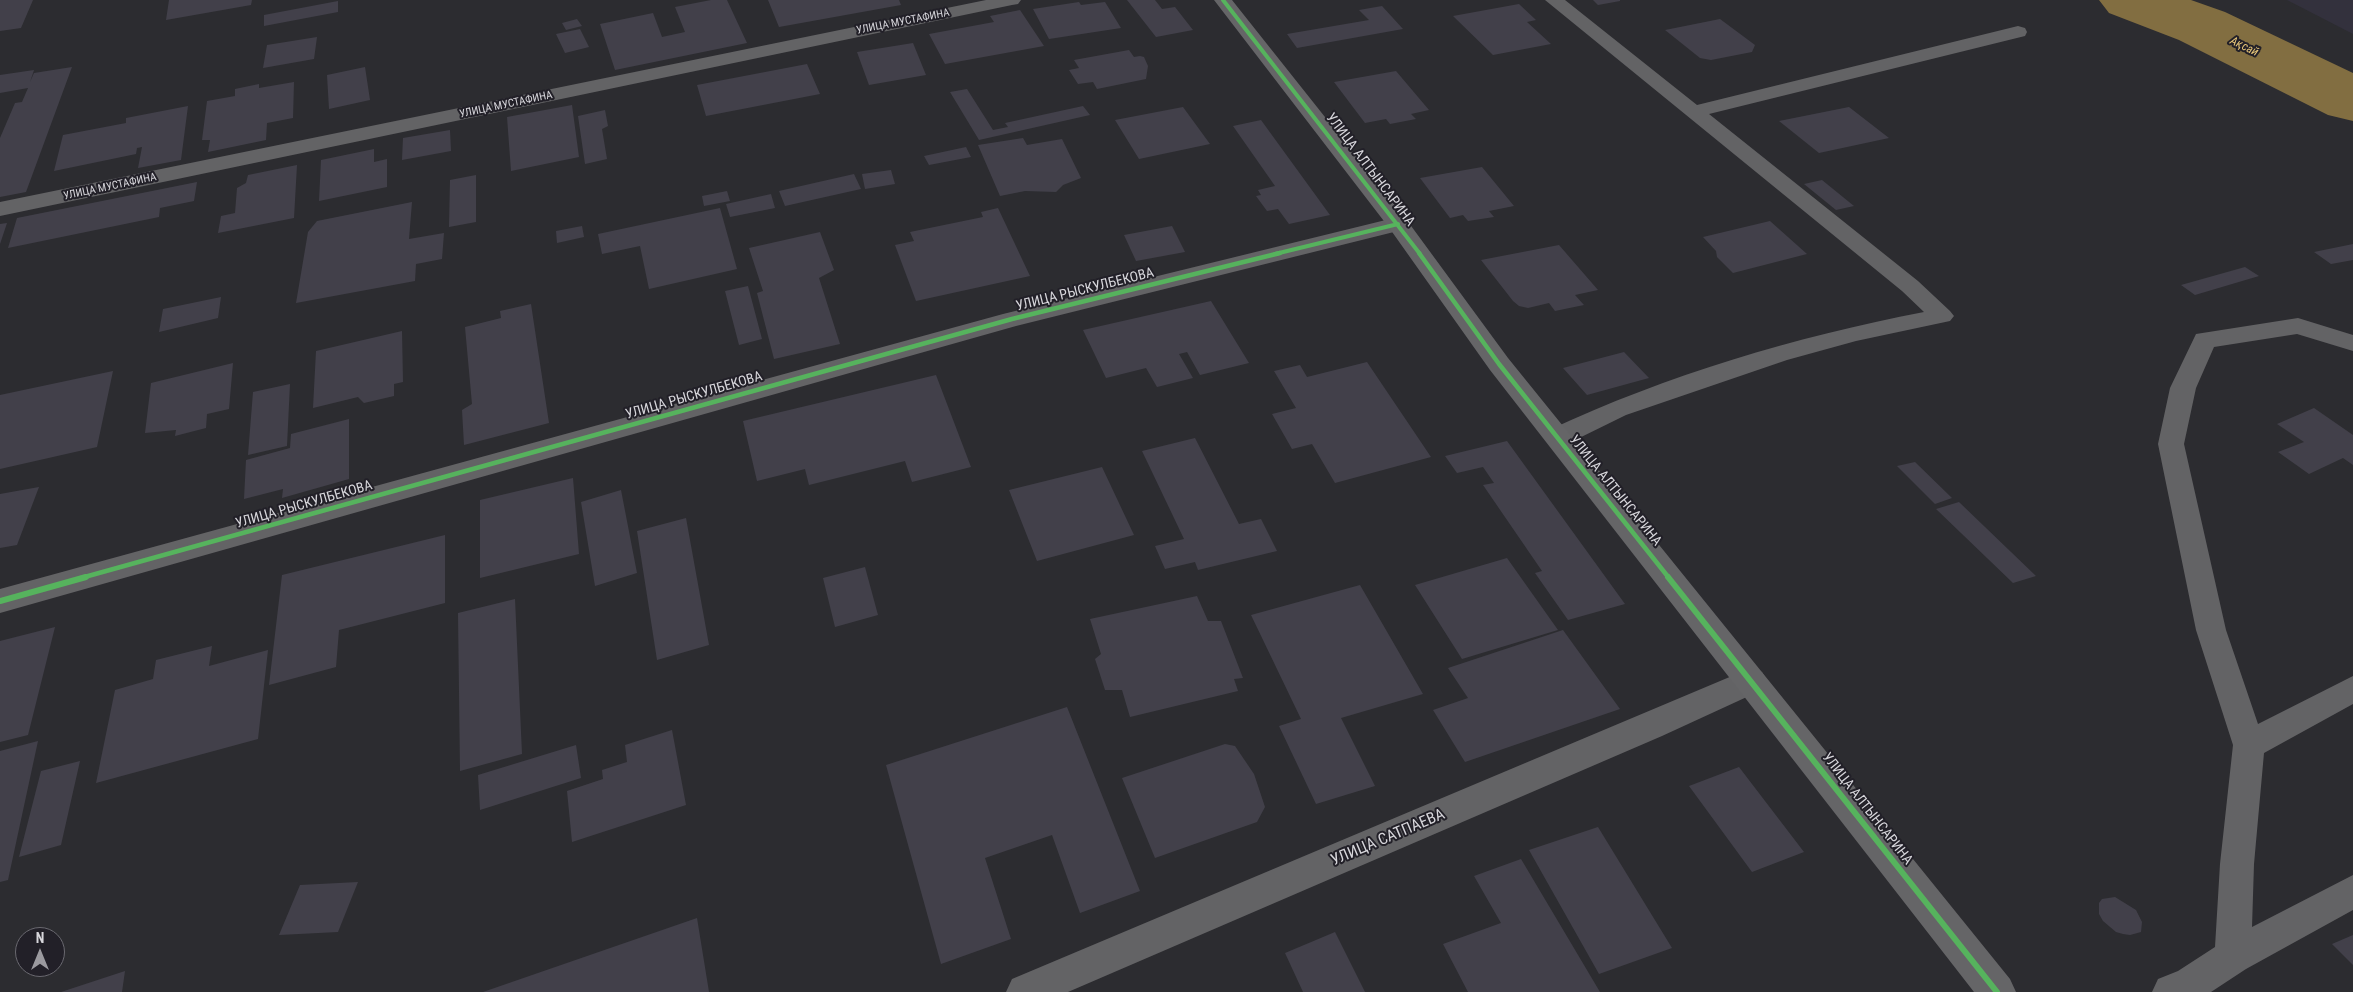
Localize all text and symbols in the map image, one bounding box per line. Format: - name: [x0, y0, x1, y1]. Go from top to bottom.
- street label: УЛИЦА МУСТАФИНА: [855, 6, 951, 38]
- water label: Ақсай: [2227, 34, 2261, 60]
- street label: УЛИЦА МУСТАФИНА: [458, 89, 554, 121]
- street label: УЛИЦА АЛТЫНСАРИНА: [1322, 110, 1418, 230]
- street label: УЛИЦА МУСТАФИНА: [62, 171, 158, 203]
- street label: УЛИЦА РЫСКУЛБЕКОВА: [1014, 265, 1156, 315]
- street label: УЛИЦА РЫСКУЛБЕКОВА: [624, 368, 764, 424]
- street label: УЛИЦА АЛТЫНСАРИНА: [1565, 432, 1665, 550]
- street label: УЛИЦА РЫСКУЛБЕКОВА: [234, 477, 374, 533]
- street label: УЛИЦА АЛТЫНСАРИНА: [1818, 750, 1916, 868]
- street label: УЛИЦА САТПАЕВА: [1328, 805, 1448, 871]
- north arrow: [15, 927, 65, 977]
- text: N: [36, 930, 44, 946]

